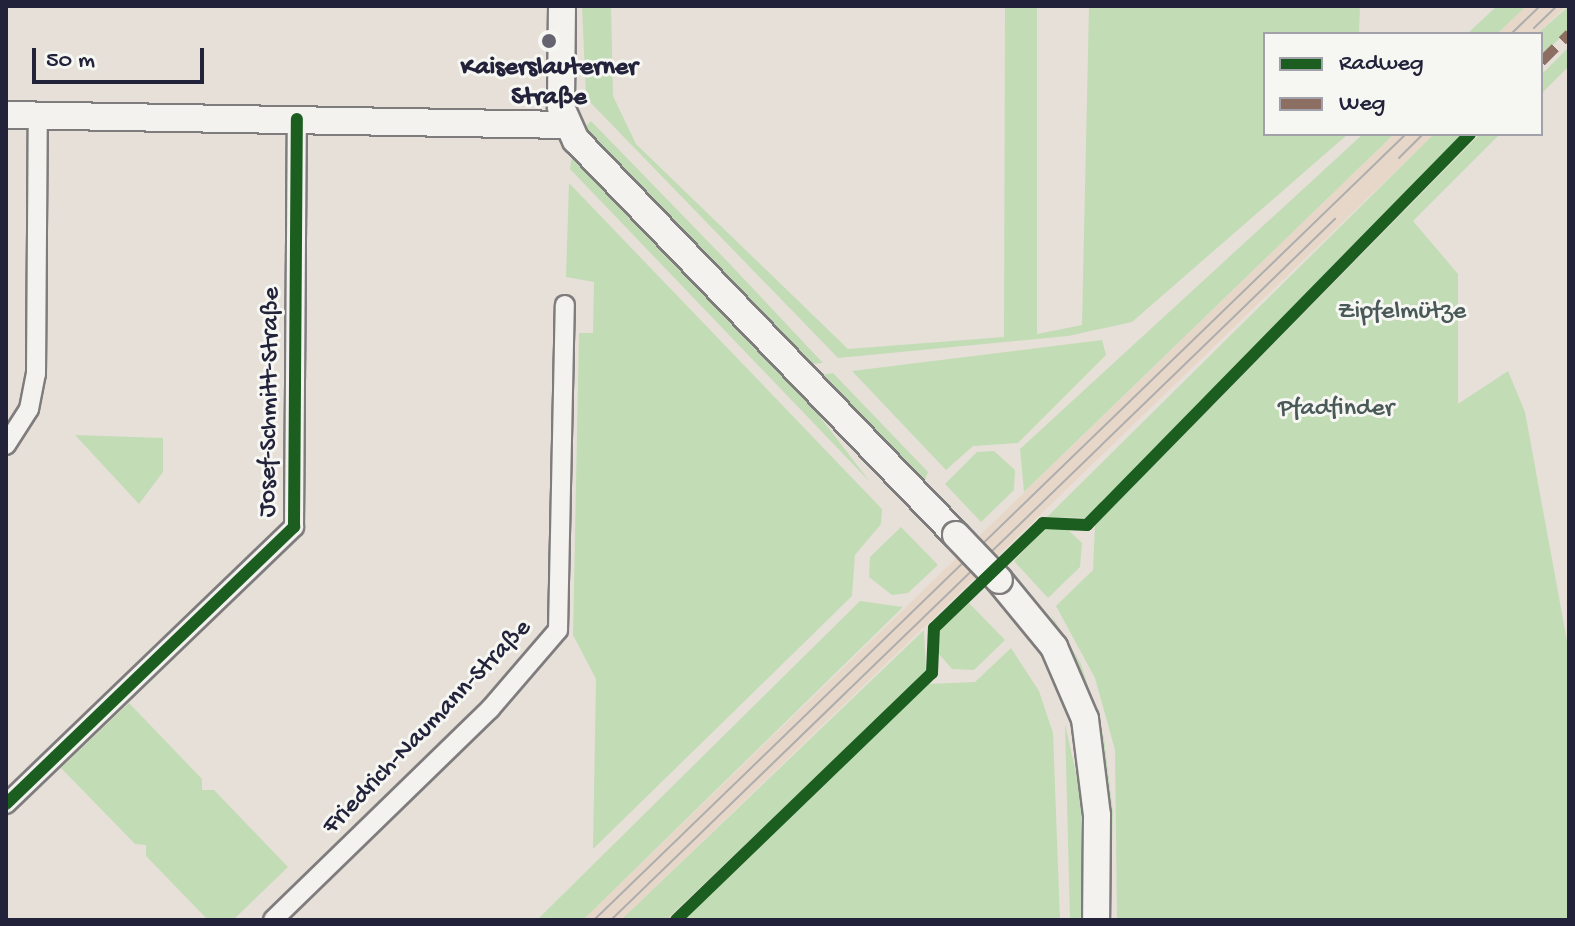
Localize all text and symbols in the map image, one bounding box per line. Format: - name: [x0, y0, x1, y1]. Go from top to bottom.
- scale bar: [36, 32, 208, 82]
- marker: Kaiserslauterner Straße: [540, 32, 558, 50]
- legend: [1263, 32, 1543, 136]
- text: 50 m: [46, 47, 95, 76]
- text: Radweg: [1339, 50, 1424, 79]
- place label: Kaiserslauterner Straße: [461, 53, 637, 114]
- text: Weg: [1339, 90, 1385, 119]
- street label: Josef-Schmitt-Straße: [253, 287, 289, 517]
- park label: Zipfelmütze: [1338, 297, 1466, 329]
- park label: Pfadfinder: [1278, 394, 1394, 426]
- street label: Friedrich-Naumann-Straße: [317, 614, 539, 842]

